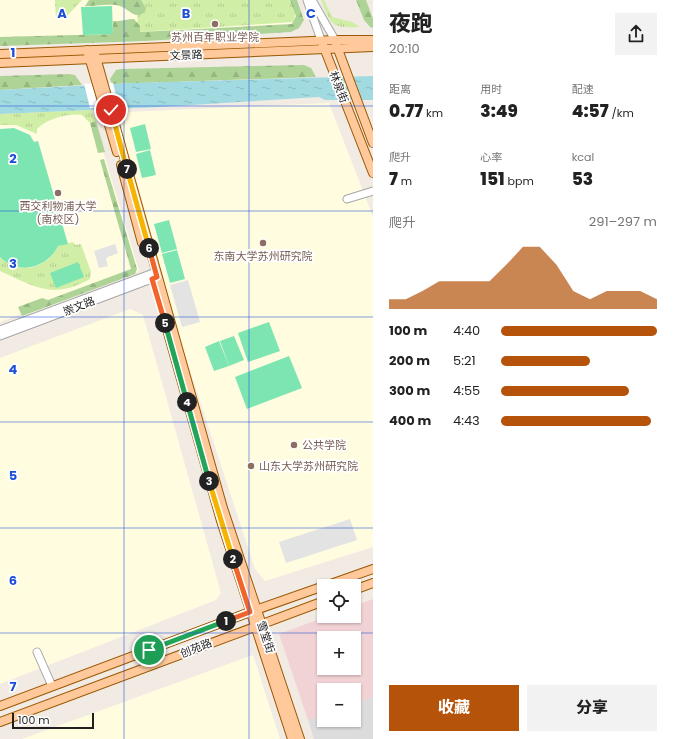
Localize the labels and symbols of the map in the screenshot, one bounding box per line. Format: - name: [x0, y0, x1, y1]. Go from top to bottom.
- text: A: [57, 4, 67, 23]
- text: B: [182, 4, 191, 23]
- text: C: [306, 4, 316, 23]
- marker: 苏州百年职业学院: [210, 19, 220, 29]
- place label: 苏州百年职业学院: [171, 29, 259, 45]
- text: 1: [11, 43, 15, 62]
- street label: 文景路: [169, 46, 203, 64]
- street label: 林泉街: [326, 69, 352, 105]
- pin: [94, 93, 128, 127]
- text: 2: [9, 149, 17, 168]
- pin: 7: [117, 159, 137, 179]
- marker: 西交利物浦大学 (南校区): [53, 188, 63, 198]
- place label: 西交利物浦大学 (南校区): [20, 198, 97, 227]
- pin: 6: [139, 238, 159, 258]
- marker: 东南大学苏州研究院: [258, 238, 268, 248]
- place label: 东南大学苏州研究院: [214, 248, 313, 264]
- text: 3: [9, 254, 17, 273]
- street label: 崇文路: [61, 293, 97, 319]
- pin: 5: [155, 313, 175, 333]
- text: 4: [9, 360, 18, 379]
- pin: 4: [177, 392, 197, 412]
- place label: 公共学院: [302, 437, 346, 453]
- marker: 公共学院: [289, 440, 299, 450]
- place label: 山东大学苏州研究院: [259, 458, 358, 474]
- marker: 山东大学苏州研究院: [246, 461, 256, 471]
- text: 5: [9, 466, 17, 485]
- pin: 3: [199, 471, 219, 491]
- pin: 2: [223, 549, 243, 569]
- text: 6: [9, 571, 17, 590]
- pin: 1: [216, 611, 236, 631]
- street label: 雪堂街: [253, 619, 279, 655]
- pin: [132, 633, 166, 667]
- street label: 创苑路: [178, 635, 214, 661]
- text: 7: [10, 677, 17, 696]
- scale bar: [12, 711, 94, 730]

